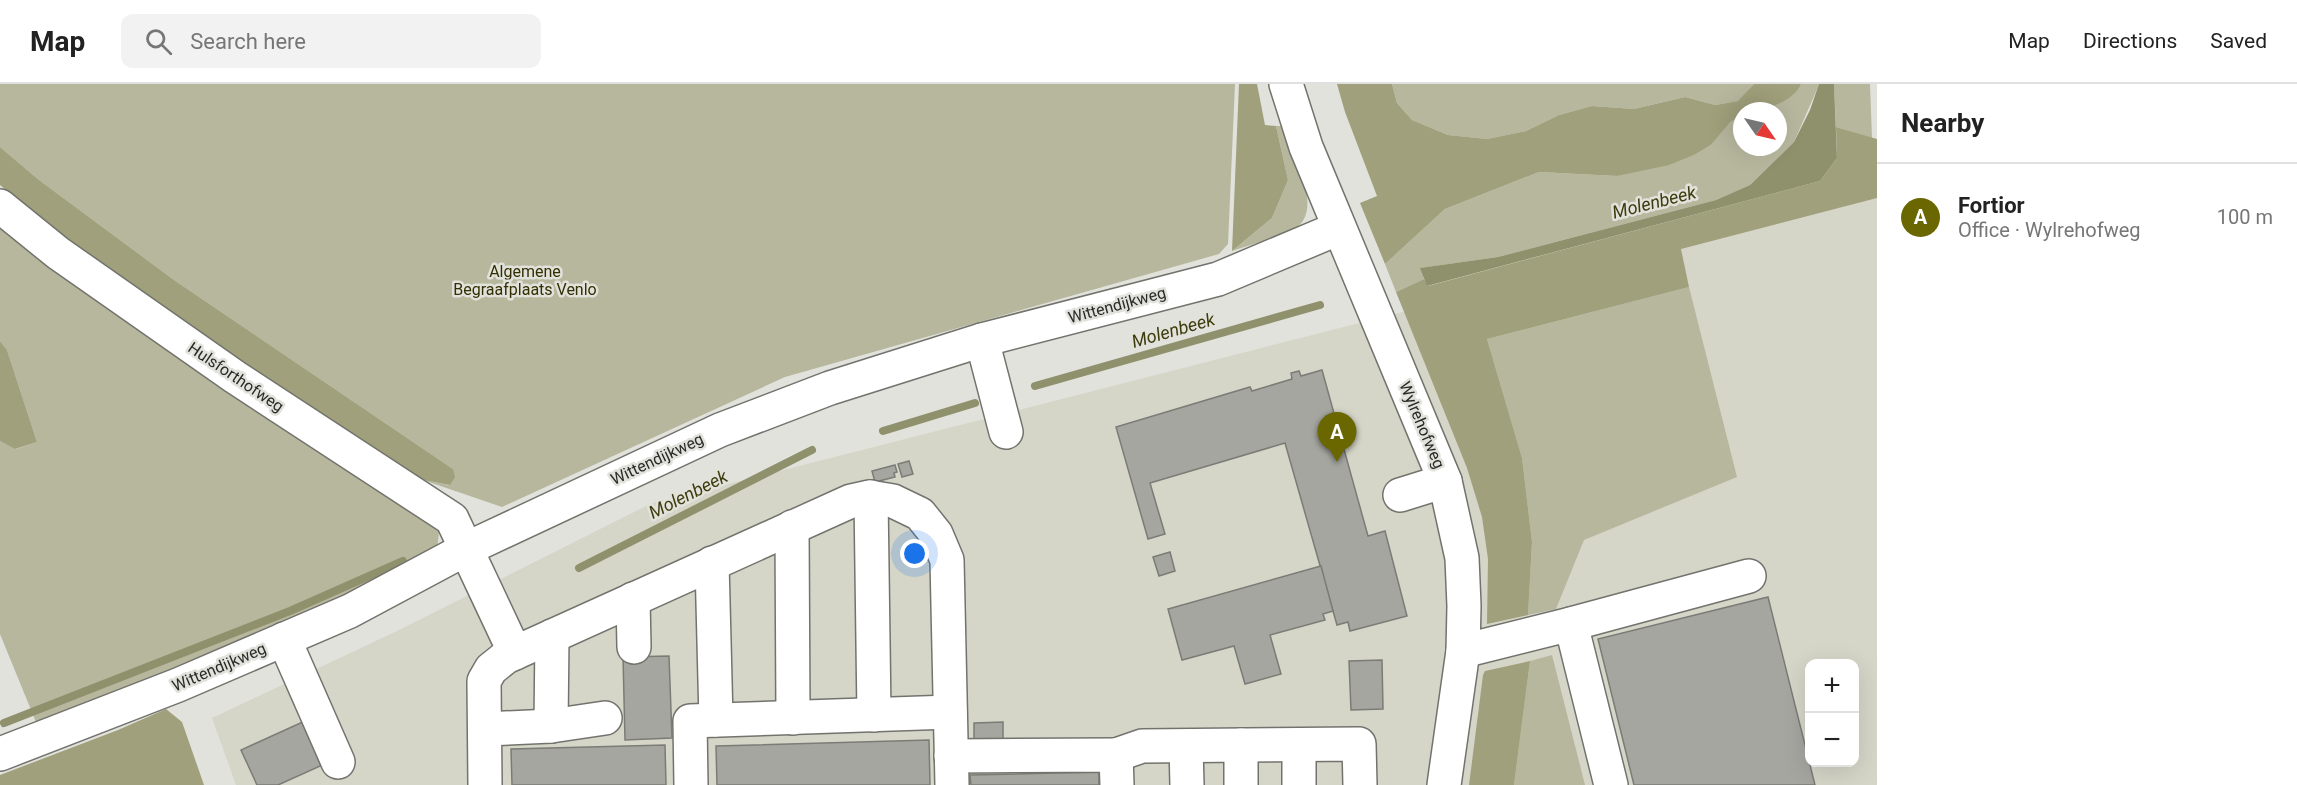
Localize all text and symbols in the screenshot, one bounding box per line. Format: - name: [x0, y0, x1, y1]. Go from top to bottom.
- search box: [121, 14, 541, 68]
- text: Map: [30, 25, 85, 58]
- icon: search: [142, 25, 175, 58]
- text: Search here: [190, 29, 306, 54]
- text: Map: [2008, 29, 2050, 53]
- text: Directions: [2083, 29, 2177, 53]
- text: Saved: [2210, 29, 2267, 53]
- north arrow: [1733, 102, 1787, 156]
- text: Nearby: [1901, 108, 1984, 138]
- water label: Molenbeek: [1610, 181, 1699, 223]
- text: Fortior: [1958, 193, 2025, 218]
- text: A: [1914, 205, 1927, 229]
- text: 100 m: [2217, 205, 2273, 229]
- text: Office · Wylrehofweg: [1958, 218, 2141, 242]
- park label: Algemene Begraafplaats Venlo: [453, 262, 597, 299]
- street label: Wittendijkweg: [1066, 283, 1168, 327]
- water label: Molenbeek: [1129, 308, 1218, 352]
- street label: Hulsforthofweg: [185, 338, 287, 416]
- street label: Wylrehofweg: [1395, 379, 1449, 471]
- pin: A: [1318, 412, 1356, 462]
- street label: Wittendijkweg: [608, 429, 706, 489]
- water label: Molenbeek: [645, 465, 732, 523]
- your location: [900, 539, 929, 568]
- street label: Wittendijkweg: [169, 639, 269, 695]
- map controls: [1805, 659, 1859, 767]
- button: +: [1805, 659, 1859, 713]
- button: −: [1805, 713, 1859, 767]

